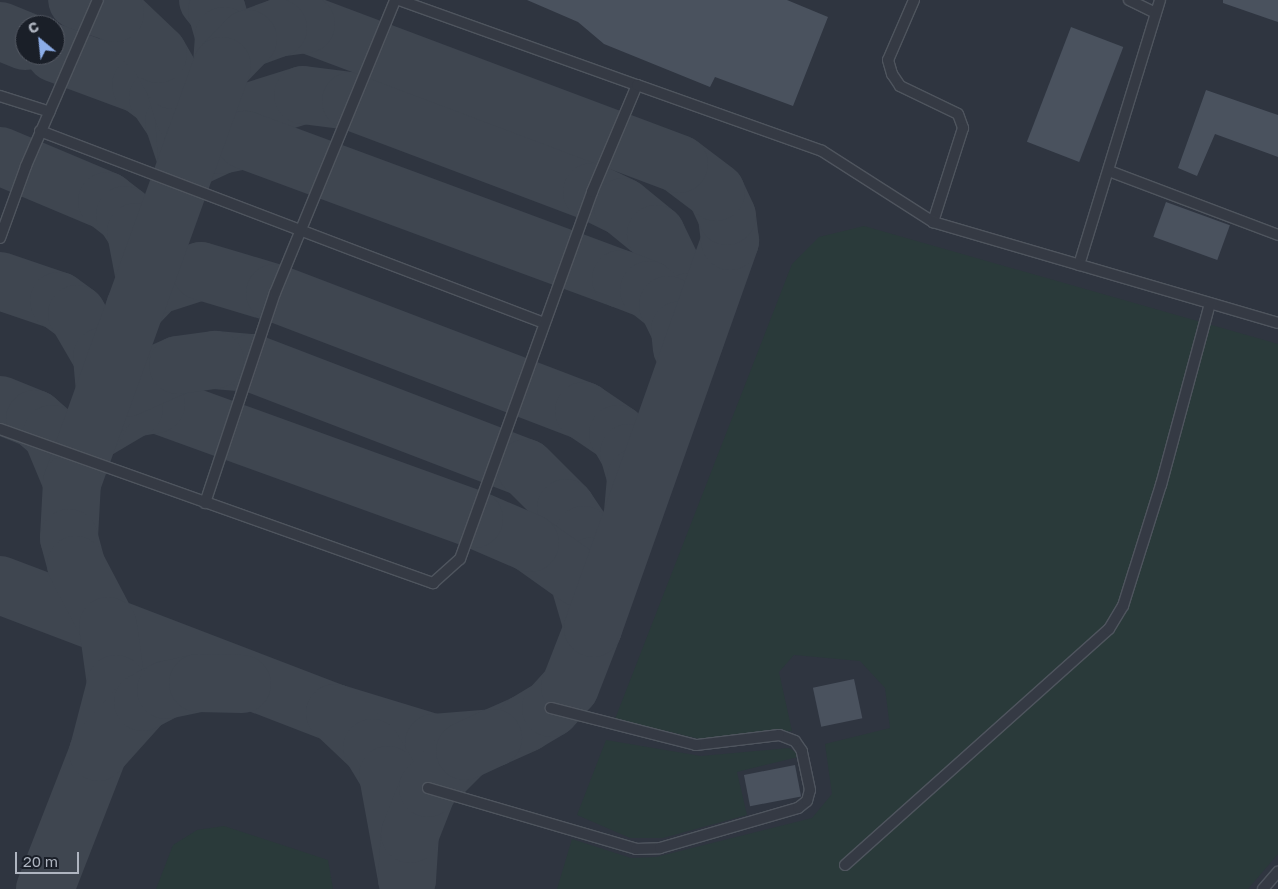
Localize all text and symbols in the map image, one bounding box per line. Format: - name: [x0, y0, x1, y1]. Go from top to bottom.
- north arrow: [15, 15, 65, 65]
- text: С: [25, 17, 42, 37]
- scale bar: [18, 842, 81, 874]
- text: 20 m: [23, 852, 58, 870]

